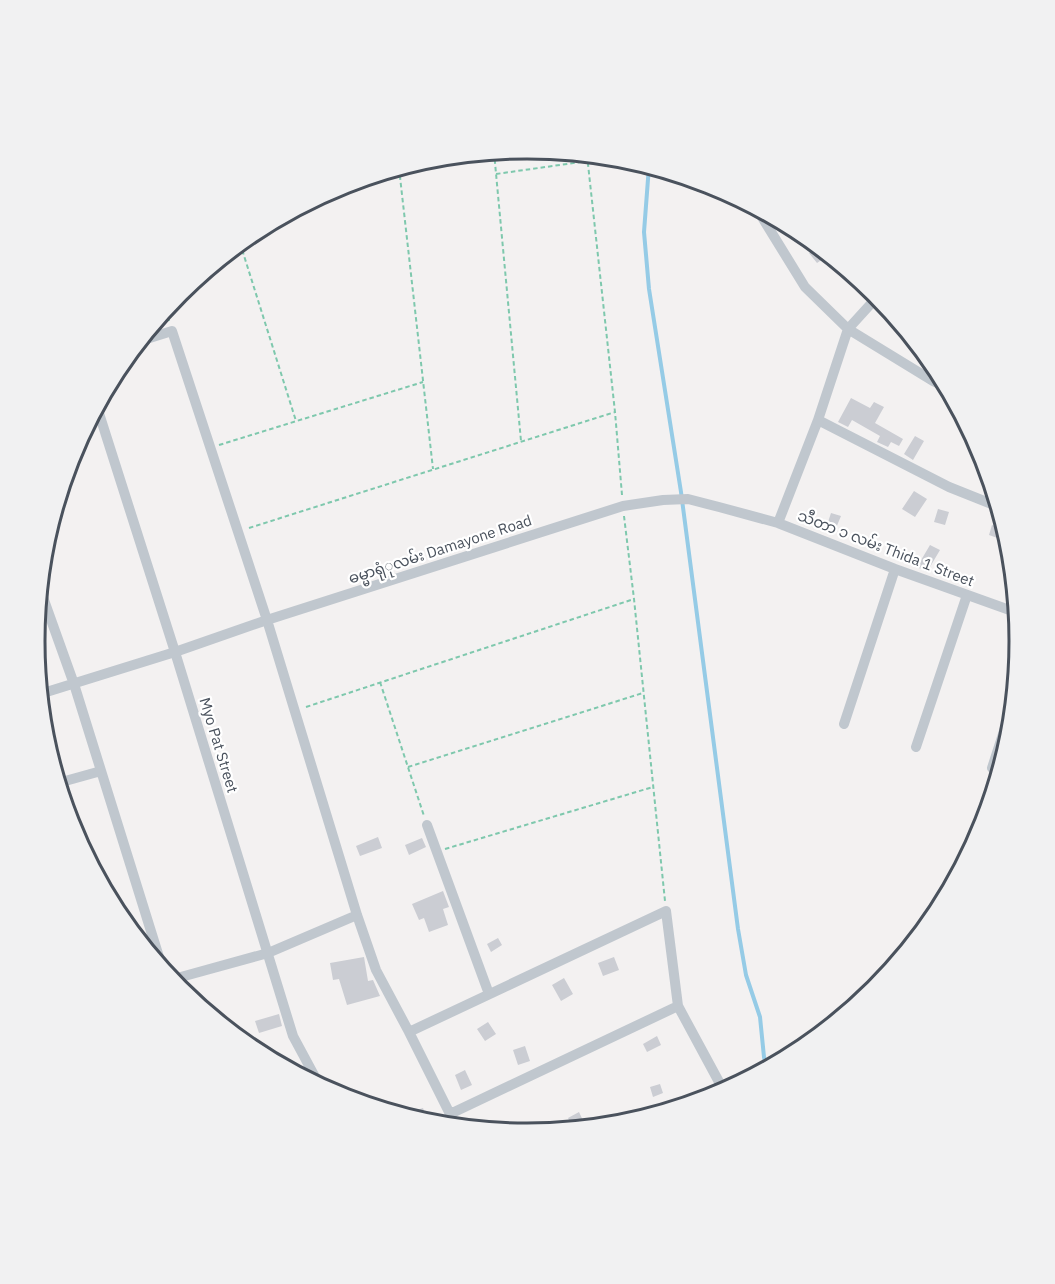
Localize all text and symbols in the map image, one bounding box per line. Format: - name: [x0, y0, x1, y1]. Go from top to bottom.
- street label: သီတာ ၁ လမ်း Thida 1 Street: [795, 506, 977, 590]
- street label: ဓမ္မာရုံုလမ်း Damayone Road: [346, 510, 535, 591]
- street label: Myo Pat Street: [196, 695, 242, 795]

